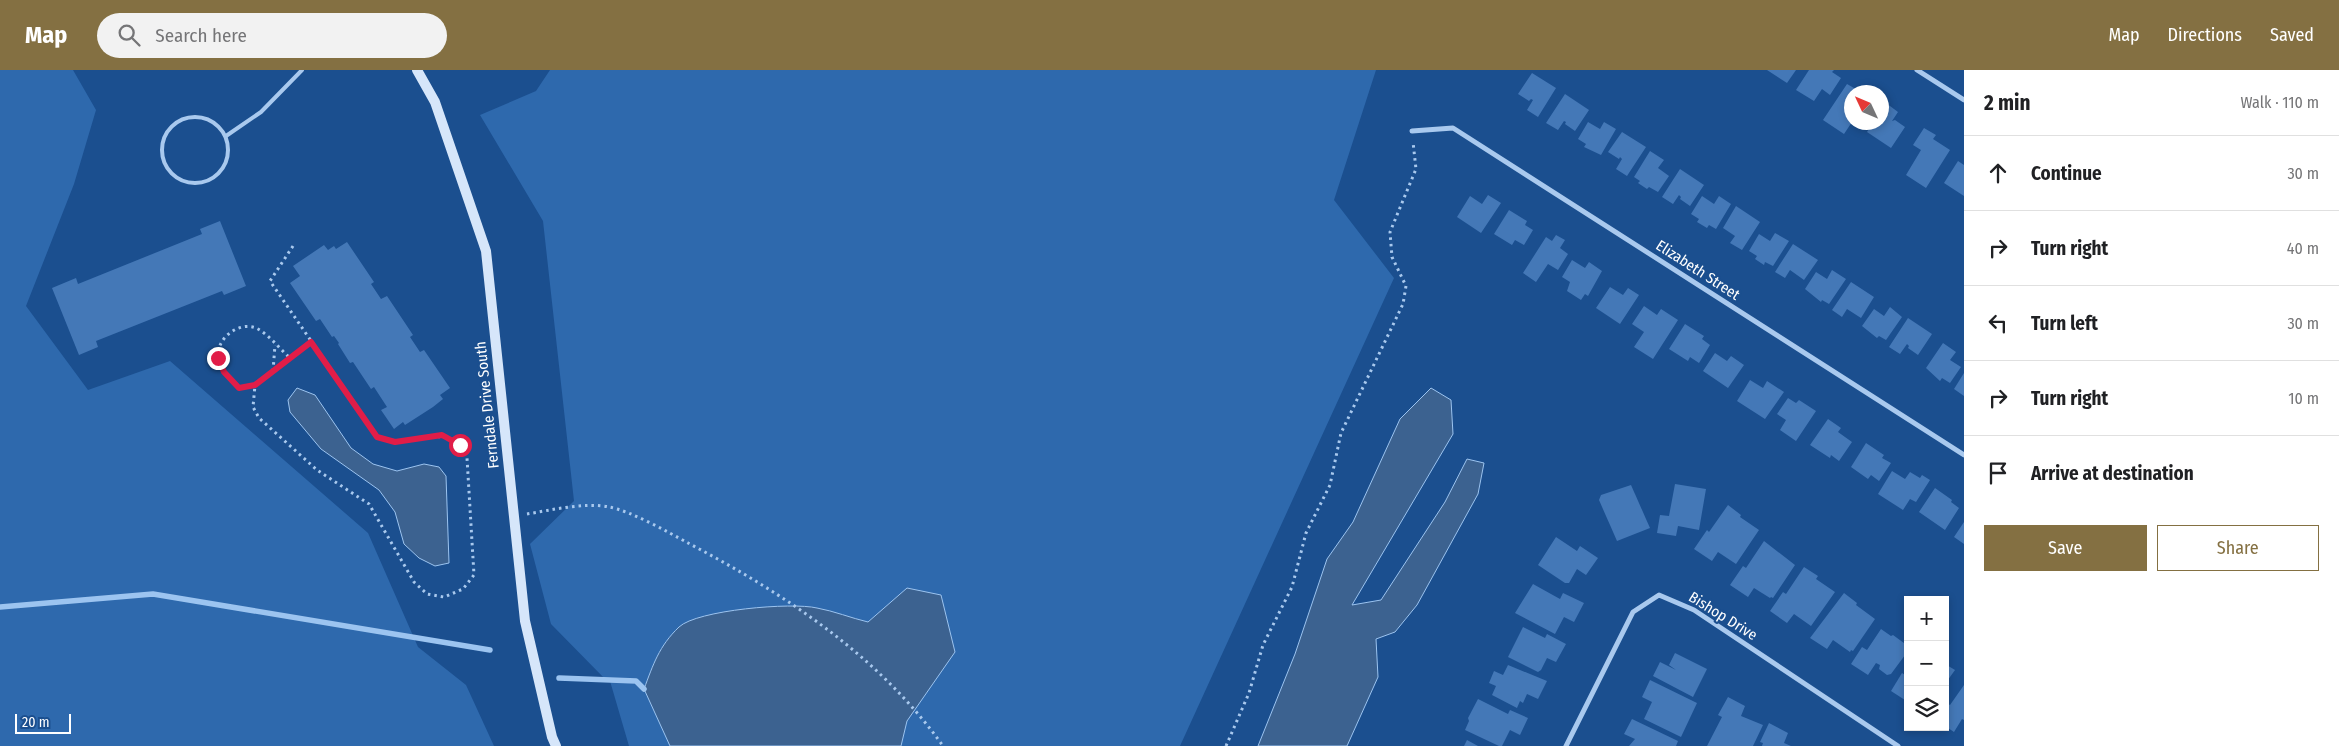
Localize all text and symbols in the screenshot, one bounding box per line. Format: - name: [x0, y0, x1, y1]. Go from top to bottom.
- search box: [97, 13, 447, 58]
- text: Map: [25, 21, 67, 49]
- icon: search: [115, 21, 143, 49]
- text: Search here: [155, 24, 247, 47]
- text: Map: [2108, 24, 2140, 46]
- text: Directions: [2168, 24, 2242, 46]
- text: Saved: [2270, 24, 2314, 46]
- north arrow: [1844, 85, 1889, 130]
- text: 2 min: [1984, 90, 2031, 116]
- text: Walk · 110 m: [2241, 93, 2319, 112]
- icon: ahead: [1984, 159, 2012, 187]
- text: Continue: [2031, 162, 2102, 185]
- text: 30 m: [2287, 164, 2319, 183]
- icon: right: [1984, 234, 2012, 262]
- street label: Elizabeth Street: [1653, 236, 1743, 304]
- text: Turn right: [2031, 237, 2108, 260]
- text: 40 m: [2287, 239, 2319, 258]
- icon: left: [1984, 309, 2012, 337]
- text: Turn left: [2031, 312, 2098, 335]
- text: 30 m: [2287, 314, 2319, 333]
- street label: Ferndale Drive South: [471, 340, 503, 470]
- route end: [207, 347, 230, 370]
- icon: right: [1984, 384, 2012, 412]
- text: Turn right: [2031, 387, 2108, 410]
- text: 10 m: [2288, 389, 2319, 408]
- route start: [449, 434, 472, 457]
- icon: arrive: [1984, 459, 2012, 487]
- text: Arrive at destination: [2031, 462, 2194, 485]
- button: Save: [1984, 525, 2147, 571]
- button: Share: [2157, 525, 2319, 571]
- street label: Bishop Drive: [1685, 588, 1761, 644]
- map controls: [1904, 596, 1949, 731]
- button: +: [1904, 596, 1949, 641]
- button: −: [1904, 641, 1949, 686]
- button: layers: [1904, 686, 1949, 731]
- scale bar: [15, 711, 71, 734]
- text: 20 m: [22, 714, 50, 731]

